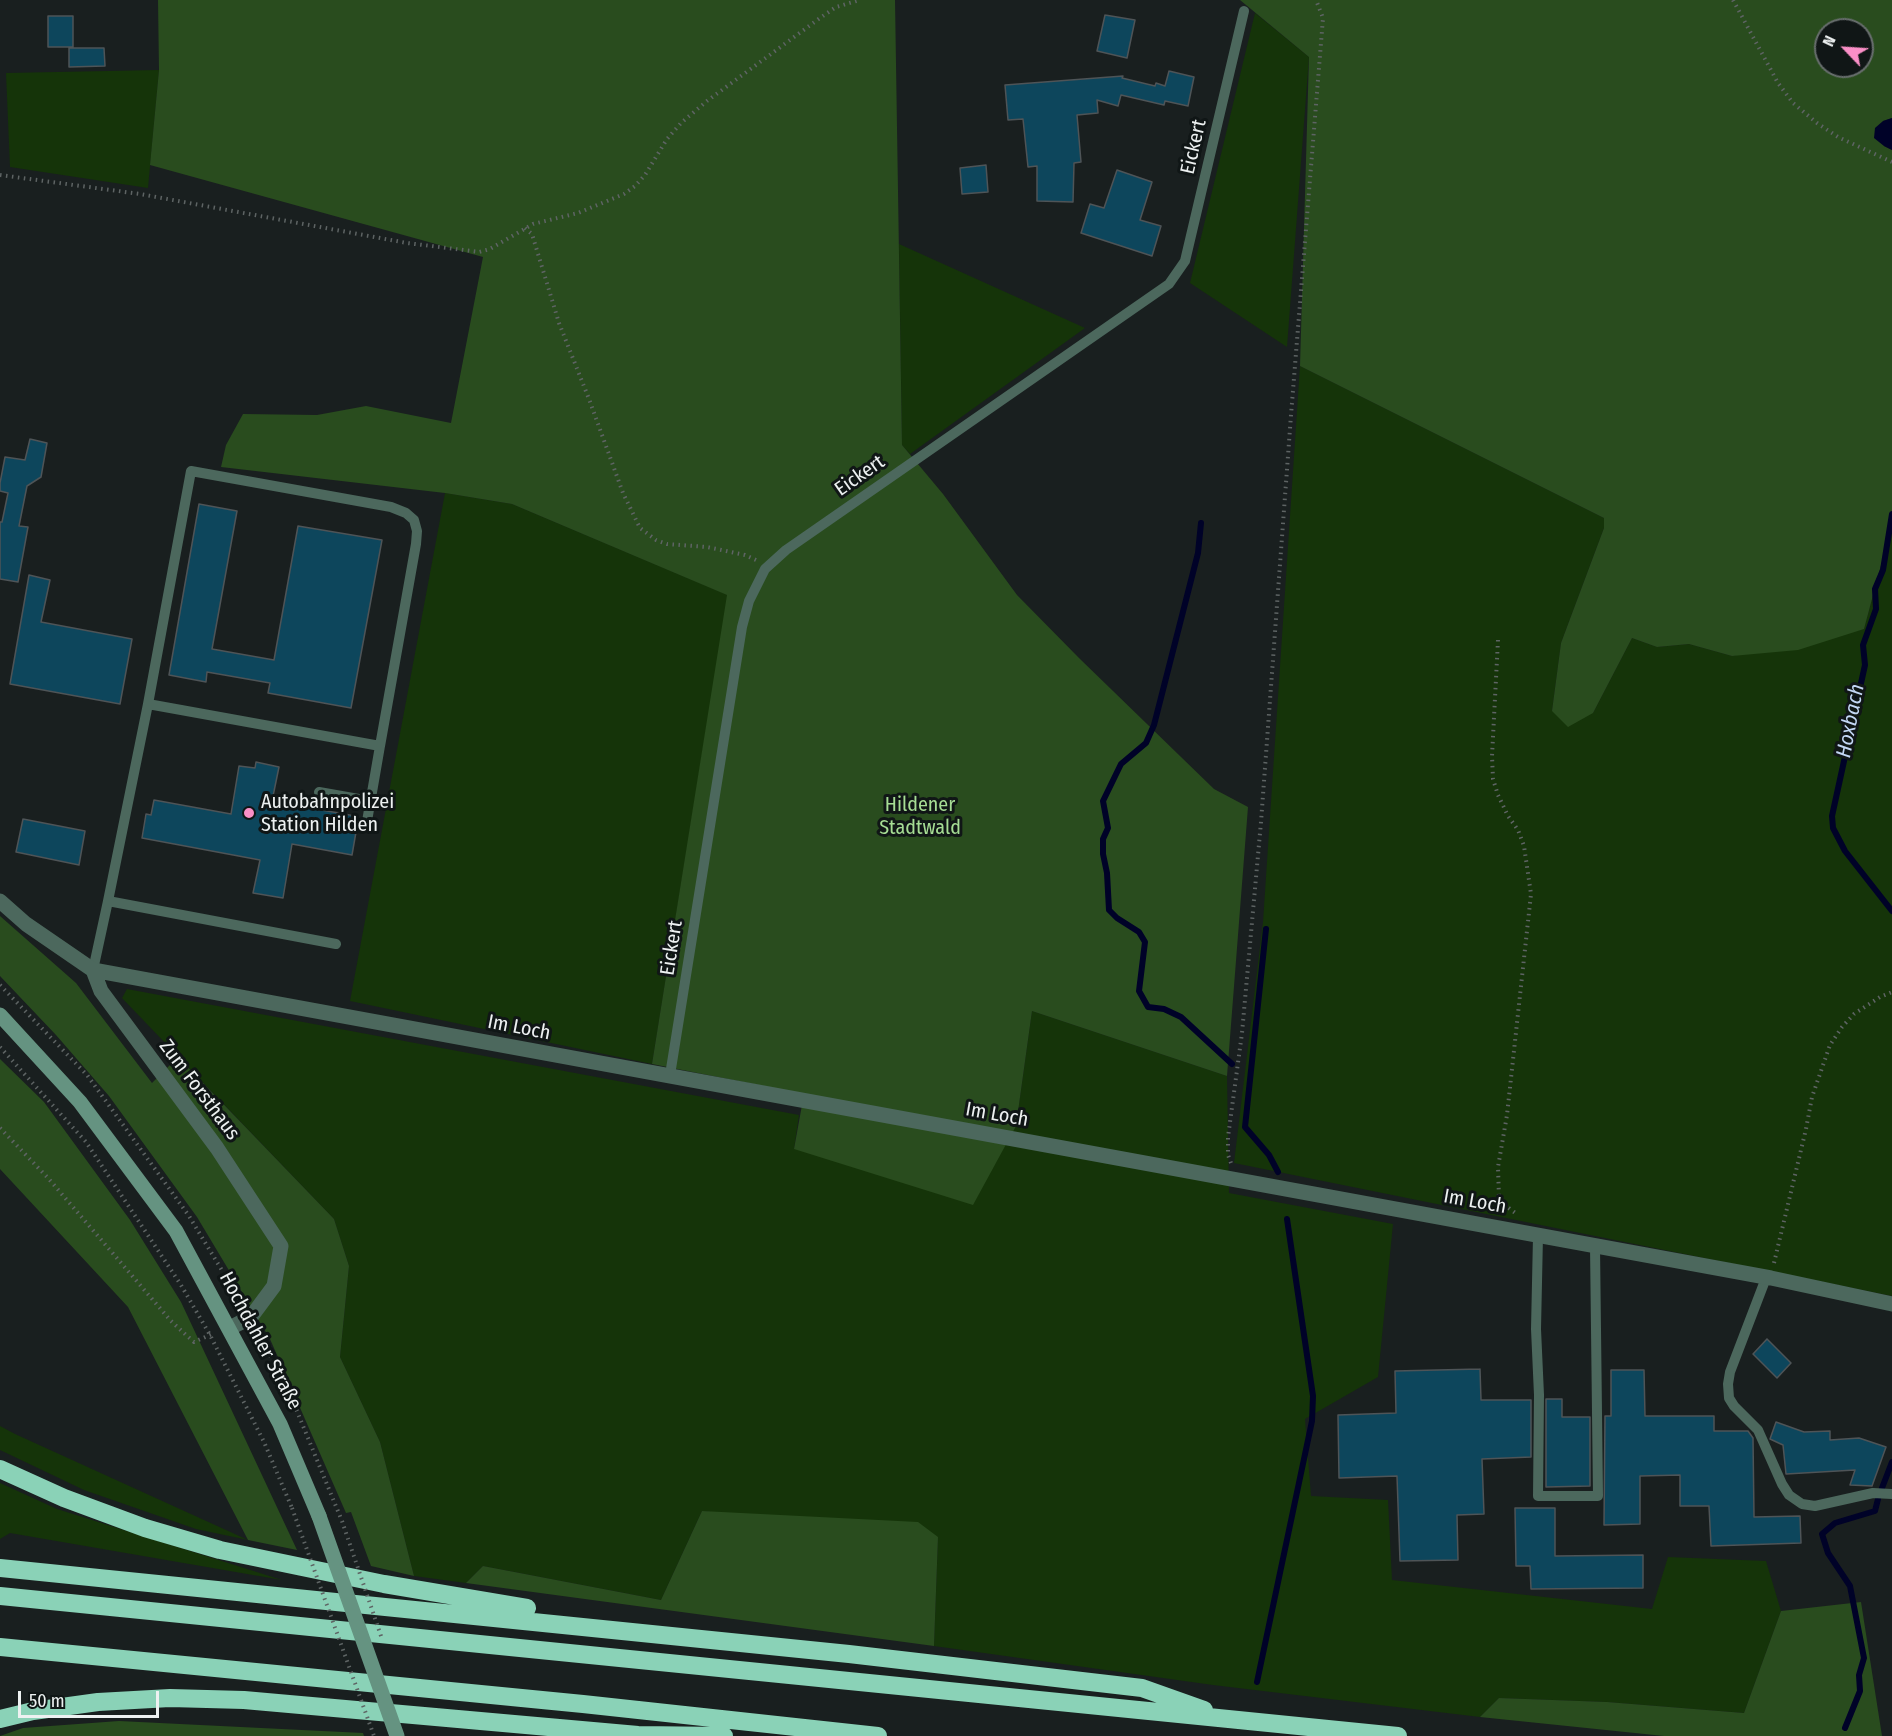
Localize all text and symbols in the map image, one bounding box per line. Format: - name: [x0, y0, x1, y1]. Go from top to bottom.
- north arrow: [1814, 18, 1874, 78]
- text: N: [1818, 33, 1840, 49]
- street label: Eickert: [1176, 117, 1212, 177]
- street label: Eickert: [830, 450, 890, 502]
- water label: Hoxbach: [1832, 682, 1870, 760]
- place label: Autobahnpolizei Station Hilden: [261, 790, 394, 837]
- park label: Hildener Stadtwald: [879, 793, 961, 840]
- marker: Autobahnpolizei Station Hilden: [242, 806, 256, 820]
- street label: Eickert: [656, 919, 688, 977]
- street label: Im Loch: [486, 1010, 552, 1046]
- street label: Zum Forsthaus: [154, 1035, 244, 1145]
- street label: Im Loch: [964, 1098, 1030, 1132]
- street label: Im Loch: [1442, 1185, 1508, 1219]
- street label: Hochdahler Straße: [214, 1268, 306, 1414]
- scale bar: [21, 1679, 162, 1717]
- text: 50 m: [29, 1690, 65, 1712]

